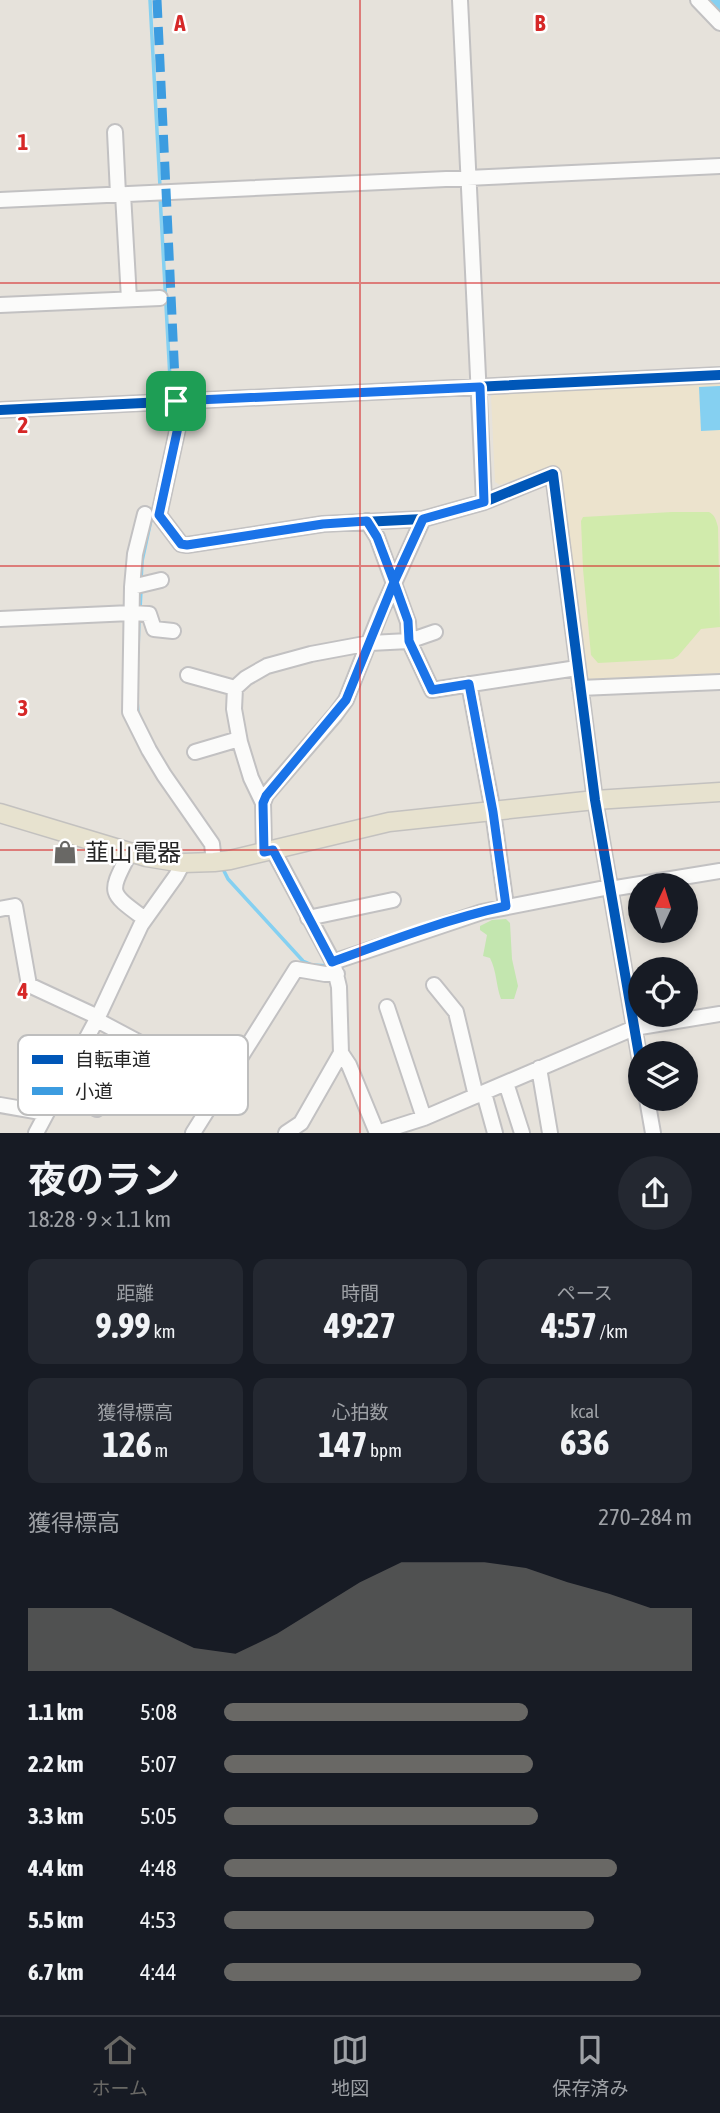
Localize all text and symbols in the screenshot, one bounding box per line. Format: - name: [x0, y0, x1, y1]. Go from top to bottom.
- text: A: [173, 10, 186, 36]
- text: B: [535, 10, 546, 36]
- text: 1: [18, 129, 29, 155]
- pin: [146, 371, 206, 431]
- icon: arrive: [157, 382, 195, 420]
- text: 2: [18, 412, 28, 438]
- text: 3: [18, 695, 28, 721]
- shop icon: 韮山電器: [51, 838, 79, 866]
- place label: 韮山電器: [85, 839, 181, 866]
- north arrow: [628, 873, 698, 943]
- map controls: [628, 873, 698, 1111]
- button: locate: [628, 957, 698, 1027]
- text: 4: [17, 978, 29, 1004]
- legend: [18, 1035, 248, 1115]
- button: layers: [628, 1041, 698, 1111]
- text: 自転車道: [75, 1048, 151, 1070]
- text: 小道: [75, 1080, 113, 1102]
- button: share: [618, 1156, 692, 1230]
- text: 夜のラン: [28, 1158, 180, 1201]
- text: 18:28 · 9 × 1.1 km: [28, 1206, 171, 1232]
- text: 距離: [116, 1282, 154, 1304]
- text: 時間: [341, 1282, 379, 1304]
- text: ペース: [557, 1282, 613, 1304]
- text: 9.99: [95, 1305, 151, 1345]
- text: 49:27: [324, 1305, 396, 1345]
- text: 4:57: [541, 1305, 597, 1345]
- text: km: [151, 1320, 175, 1342]
- text: /km: [597, 1320, 628, 1342]
- text: kcal: [570, 1400, 599, 1422]
- text: 獲得標高: [97, 1401, 173, 1423]
- text: 心拍数: [331, 1401, 389, 1423]
- text: 636: [560, 1422, 609, 1462]
- text: 126: [103, 1424, 152, 1464]
- text: 147: [318, 1424, 368, 1464]
- text: m: [152, 1439, 168, 1461]
- text: bpm: [368, 1439, 402, 1461]
- text: 270–284 m: [598, 1504, 692, 1530]
- text: 獲得標高: [28, 1510, 120, 1536]
- text: 1.1 km: [28, 1699, 84, 1725]
- text: 5:08: [140, 1699, 177, 1725]
- text: 2.2 km: [28, 1751, 84, 1777]
- text: 5:07: [140, 1751, 177, 1777]
- text: 3.3 km: [28, 1803, 84, 1829]
- text: 5:05: [140, 1803, 177, 1829]
- text: 4.4 km: [28, 1855, 84, 1881]
- text: 4:48: [140, 1855, 177, 1881]
- text: 5.5 km: [28, 1907, 84, 1933]
- text: 4:53: [140, 1907, 177, 1933]
- text: 6.7 km: [28, 1959, 84, 1985]
- text: 4:44: [140, 1959, 177, 1985]
- tab: ホーム: [92, 2031, 148, 2100]
- tab: 地図: [331, 2031, 369, 2100]
- tab: 保存済み: [552, 2031, 628, 2100]

